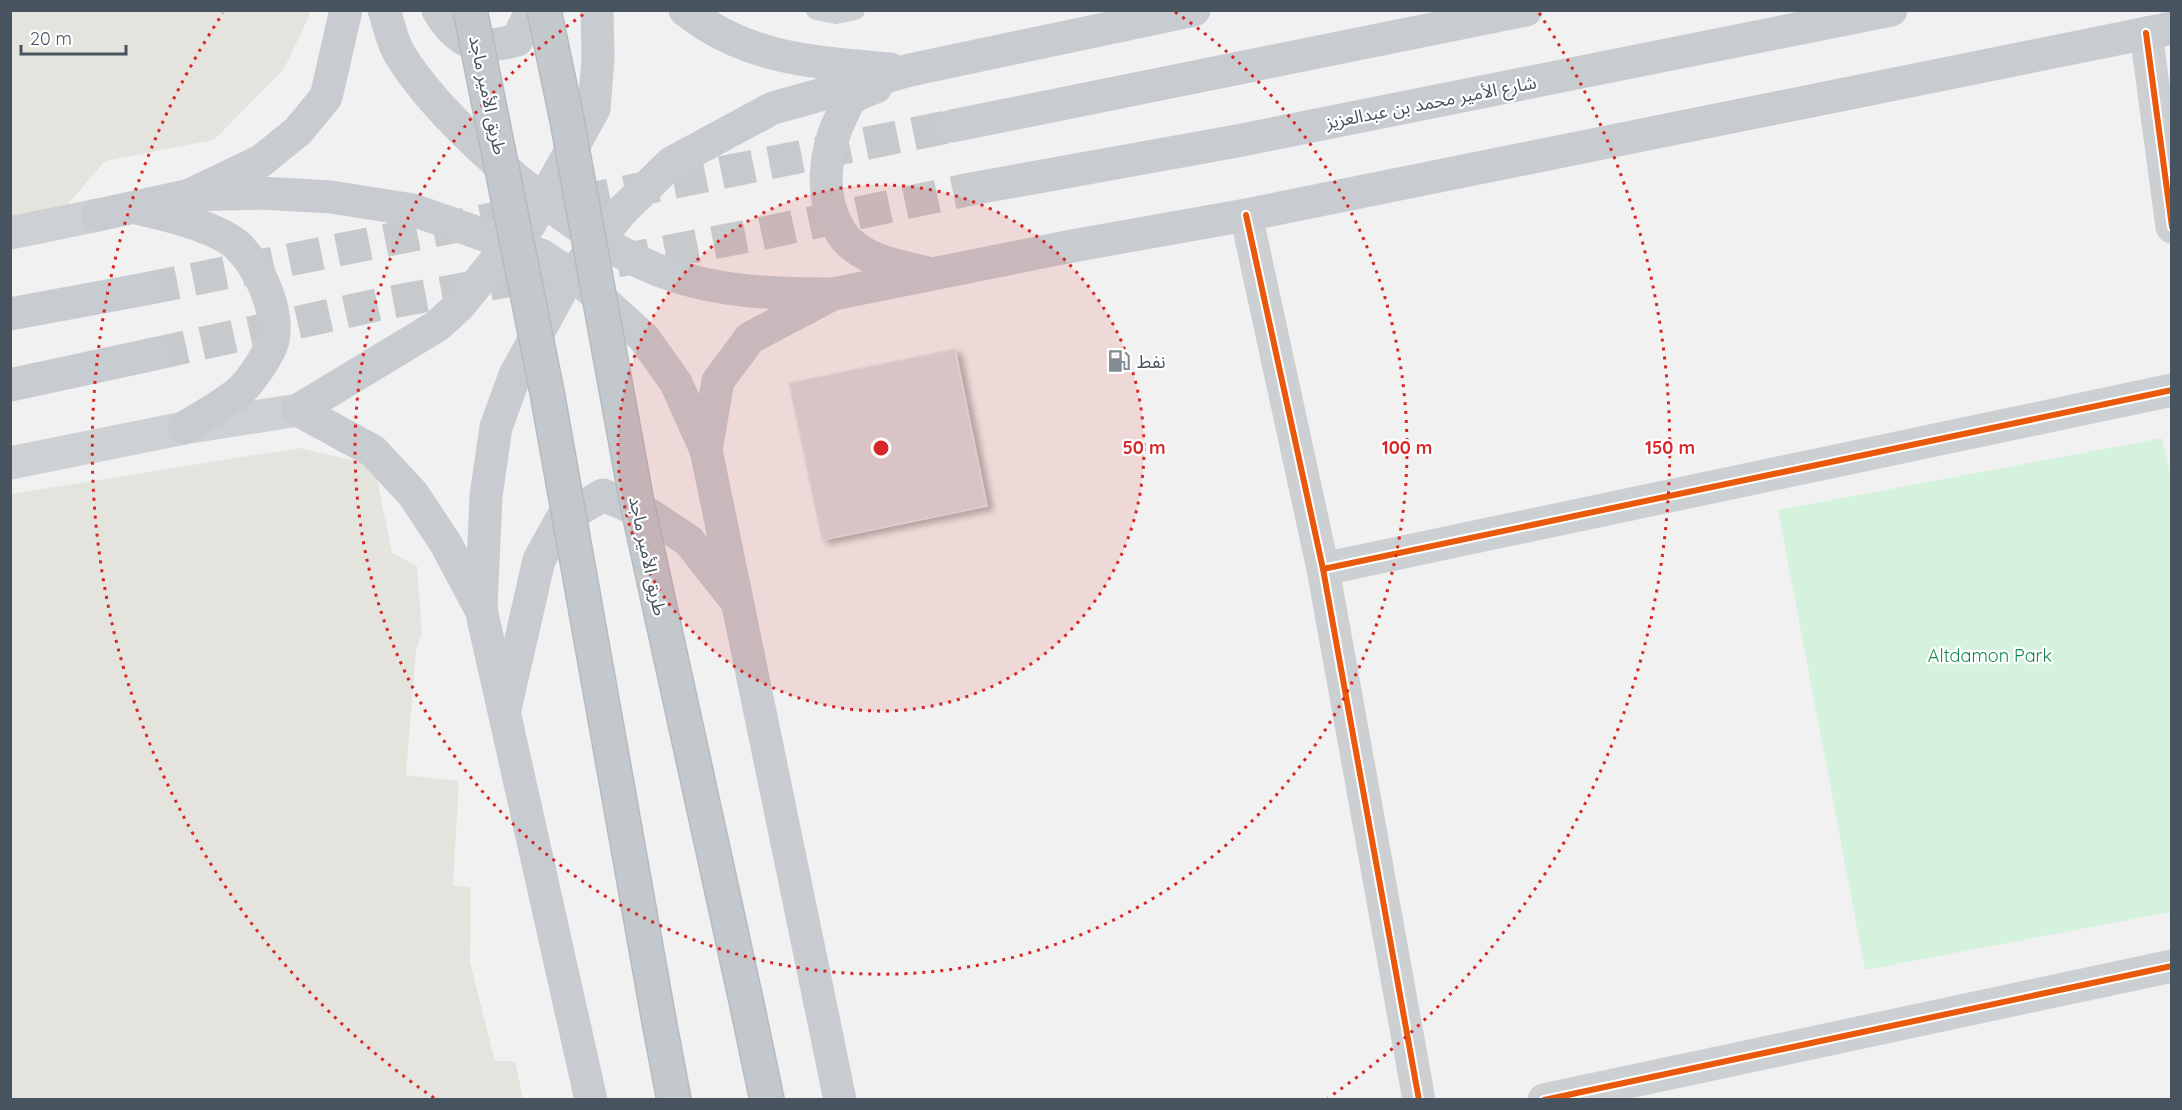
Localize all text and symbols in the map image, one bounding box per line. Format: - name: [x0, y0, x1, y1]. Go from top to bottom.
- scale bar: [21, 18, 126, 56]
- text: 20 m: [30, 27, 72, 50]
- street label: طريق الأمير ماجد: [464, 33, 512, 157]
- street label: شارع الأمير محمد بن عبدالعزيز: [1323, 70, 1539, 137]
- fuel station icon: نفط: [1106, 348, 1132, 374]
- place label: نفط: [1137, 350, 1166, 373]
- text: 50 m: [1122, 436, 1166, 459]
- text: 100 m: [1382, 436, 1432, 459]
- text: 150 m: [1645, 436, 1695, 459]
- centre of rings: [871, 438, 891, 458]
- street label: طريق الأمير ماجد: [624, 494, 672, 618]
- park label: Altdamon Park: [1928, 644, 2052, 667]

